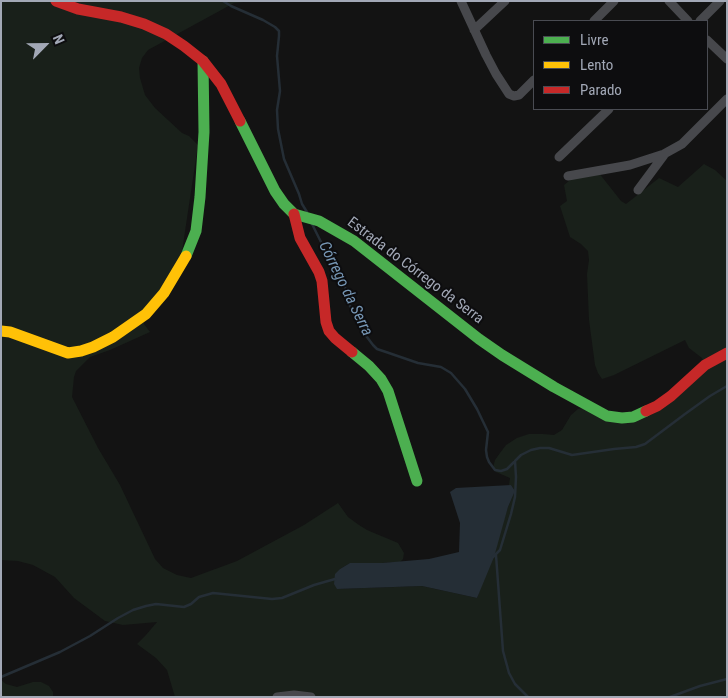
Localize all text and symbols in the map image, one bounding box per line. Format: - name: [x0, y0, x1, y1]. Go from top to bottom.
- north arrow: [20, 20, 70, 70]
- legend: [533, 20, 708, 110]
- text: Livre: [580, 31, 608, 49]
- text: N: [50, 32, 68, 46]
- text: Lento: [580, 56, 613, 74]
- text: Parado: [580, 81, 622, 99]
- street label: Estrada do Córrego da Serra: [343, 214, 487, 328]
- water label: Córrego da Serra: [314, 239, 376, 339]

